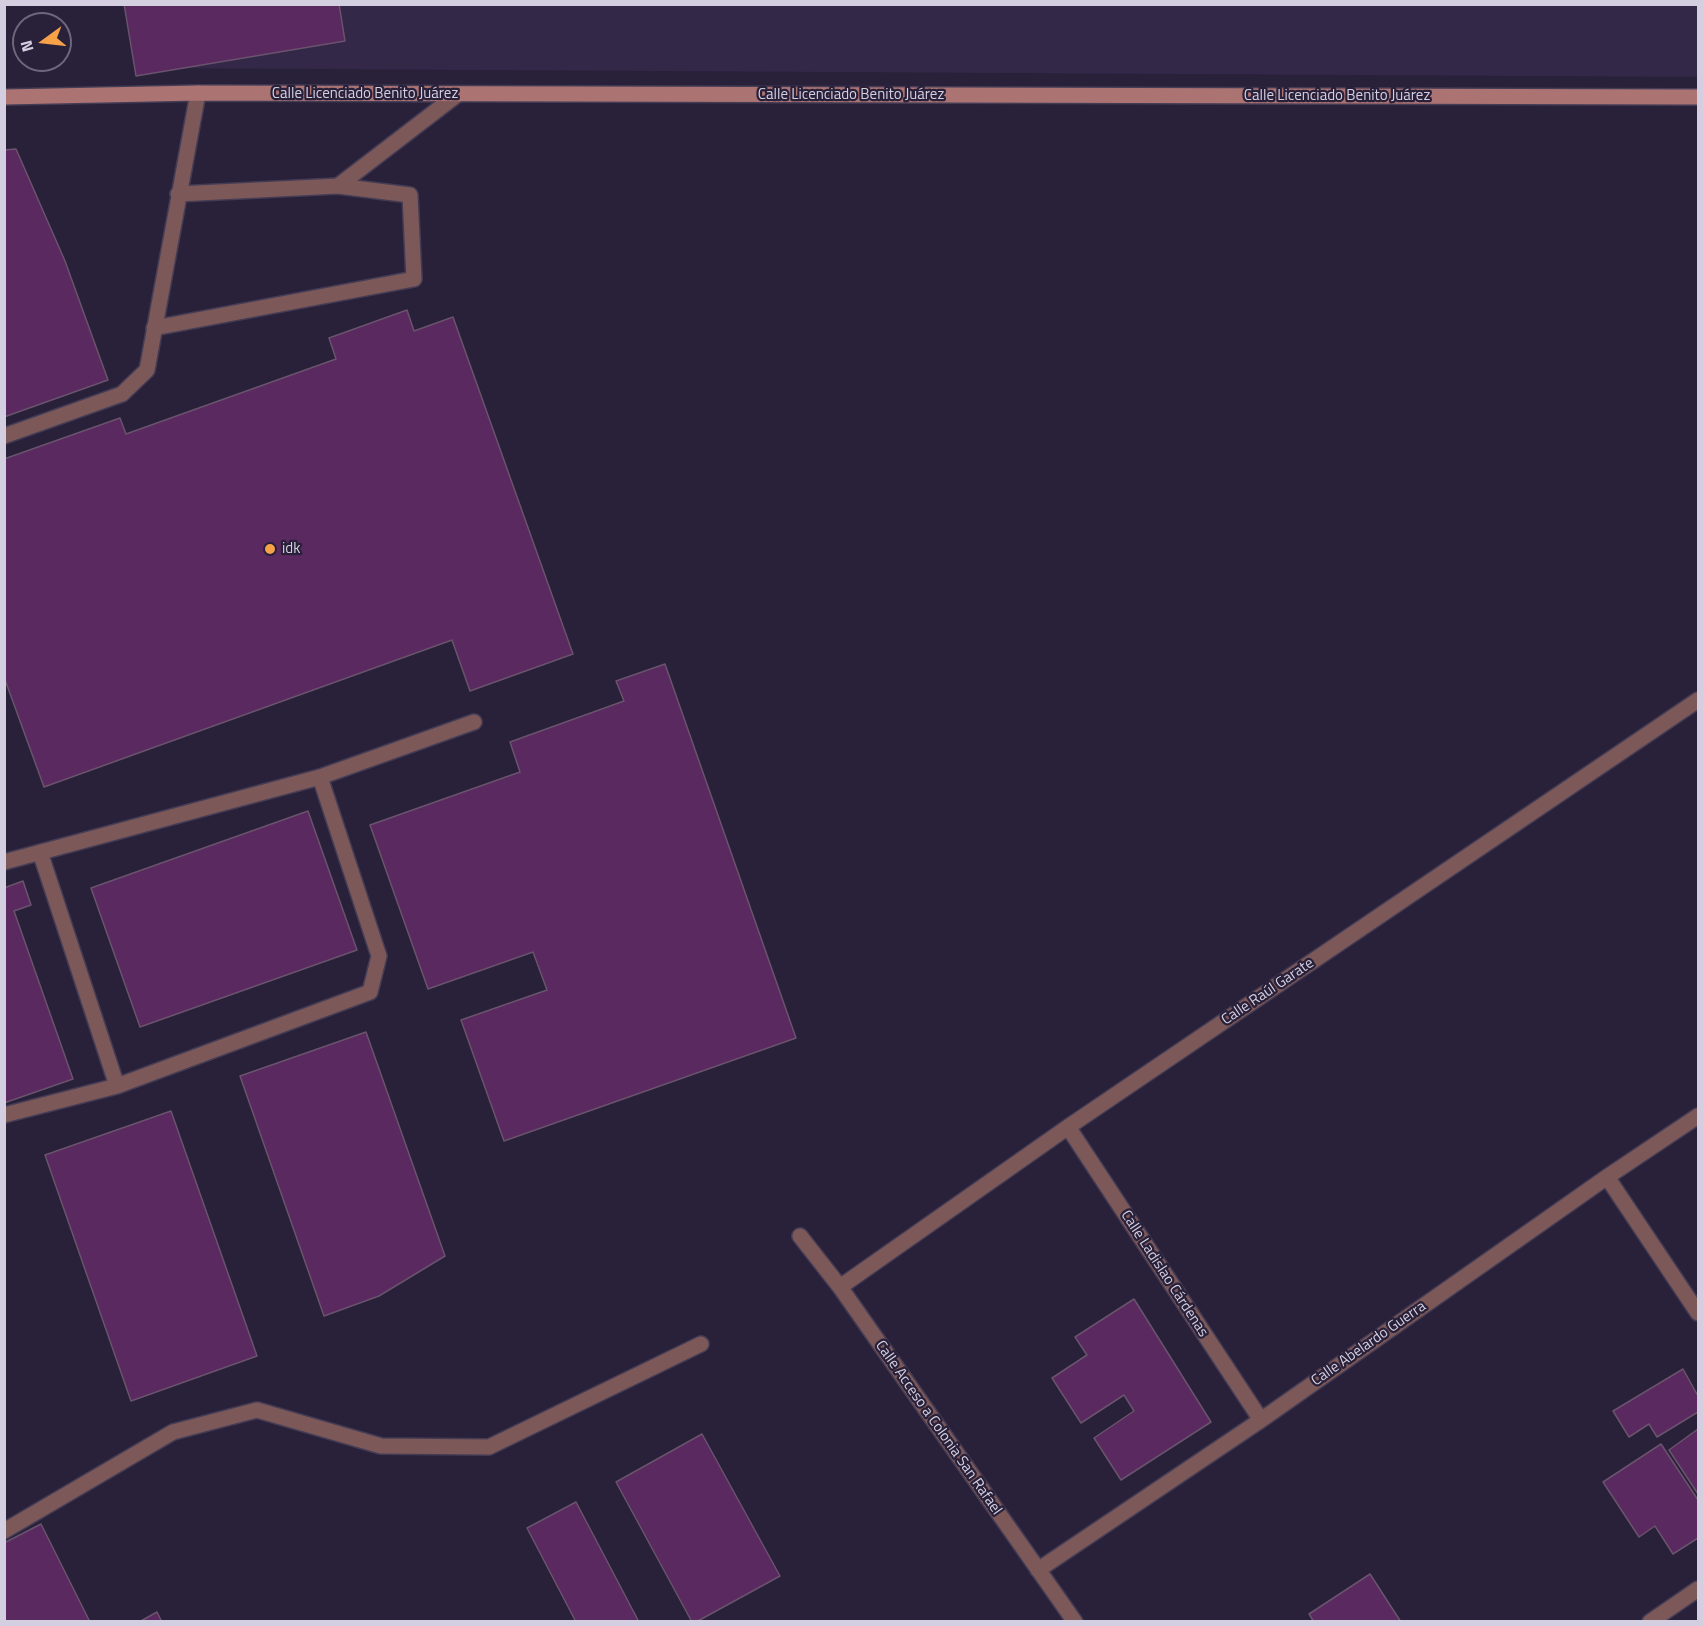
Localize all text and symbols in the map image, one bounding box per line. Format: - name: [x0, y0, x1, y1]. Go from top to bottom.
- north arrow: [12, 12, 72, 72]
- text: N: [14, 38, 40, 55]
- street label: Calle Licenciado Benito Juárez: [272, 85, 458, 103]
- street label: Calle Licenciado Benito Juárez: [758, 86, 944, 104]
- street label: Calle Licenciado Benito Juárez: [1244, 87, 1430, 105]
- place label: idk: [282, 540, 300, 558]
- marker: idk: [263, 542, 277, 556]
- street label: Calle Raúl Garate: [1219, 955, 1317, 1029]
- street label: Calle Ladislao Cárdenas: [1116, 1207, 1212, 1341]
- street label: Calle Abelardo Guerra: [1308, 1298, 1430, 1390]
- street label: Calle Acceso a Colonia San Rafael: [871, 1337, 1005, 1519]

